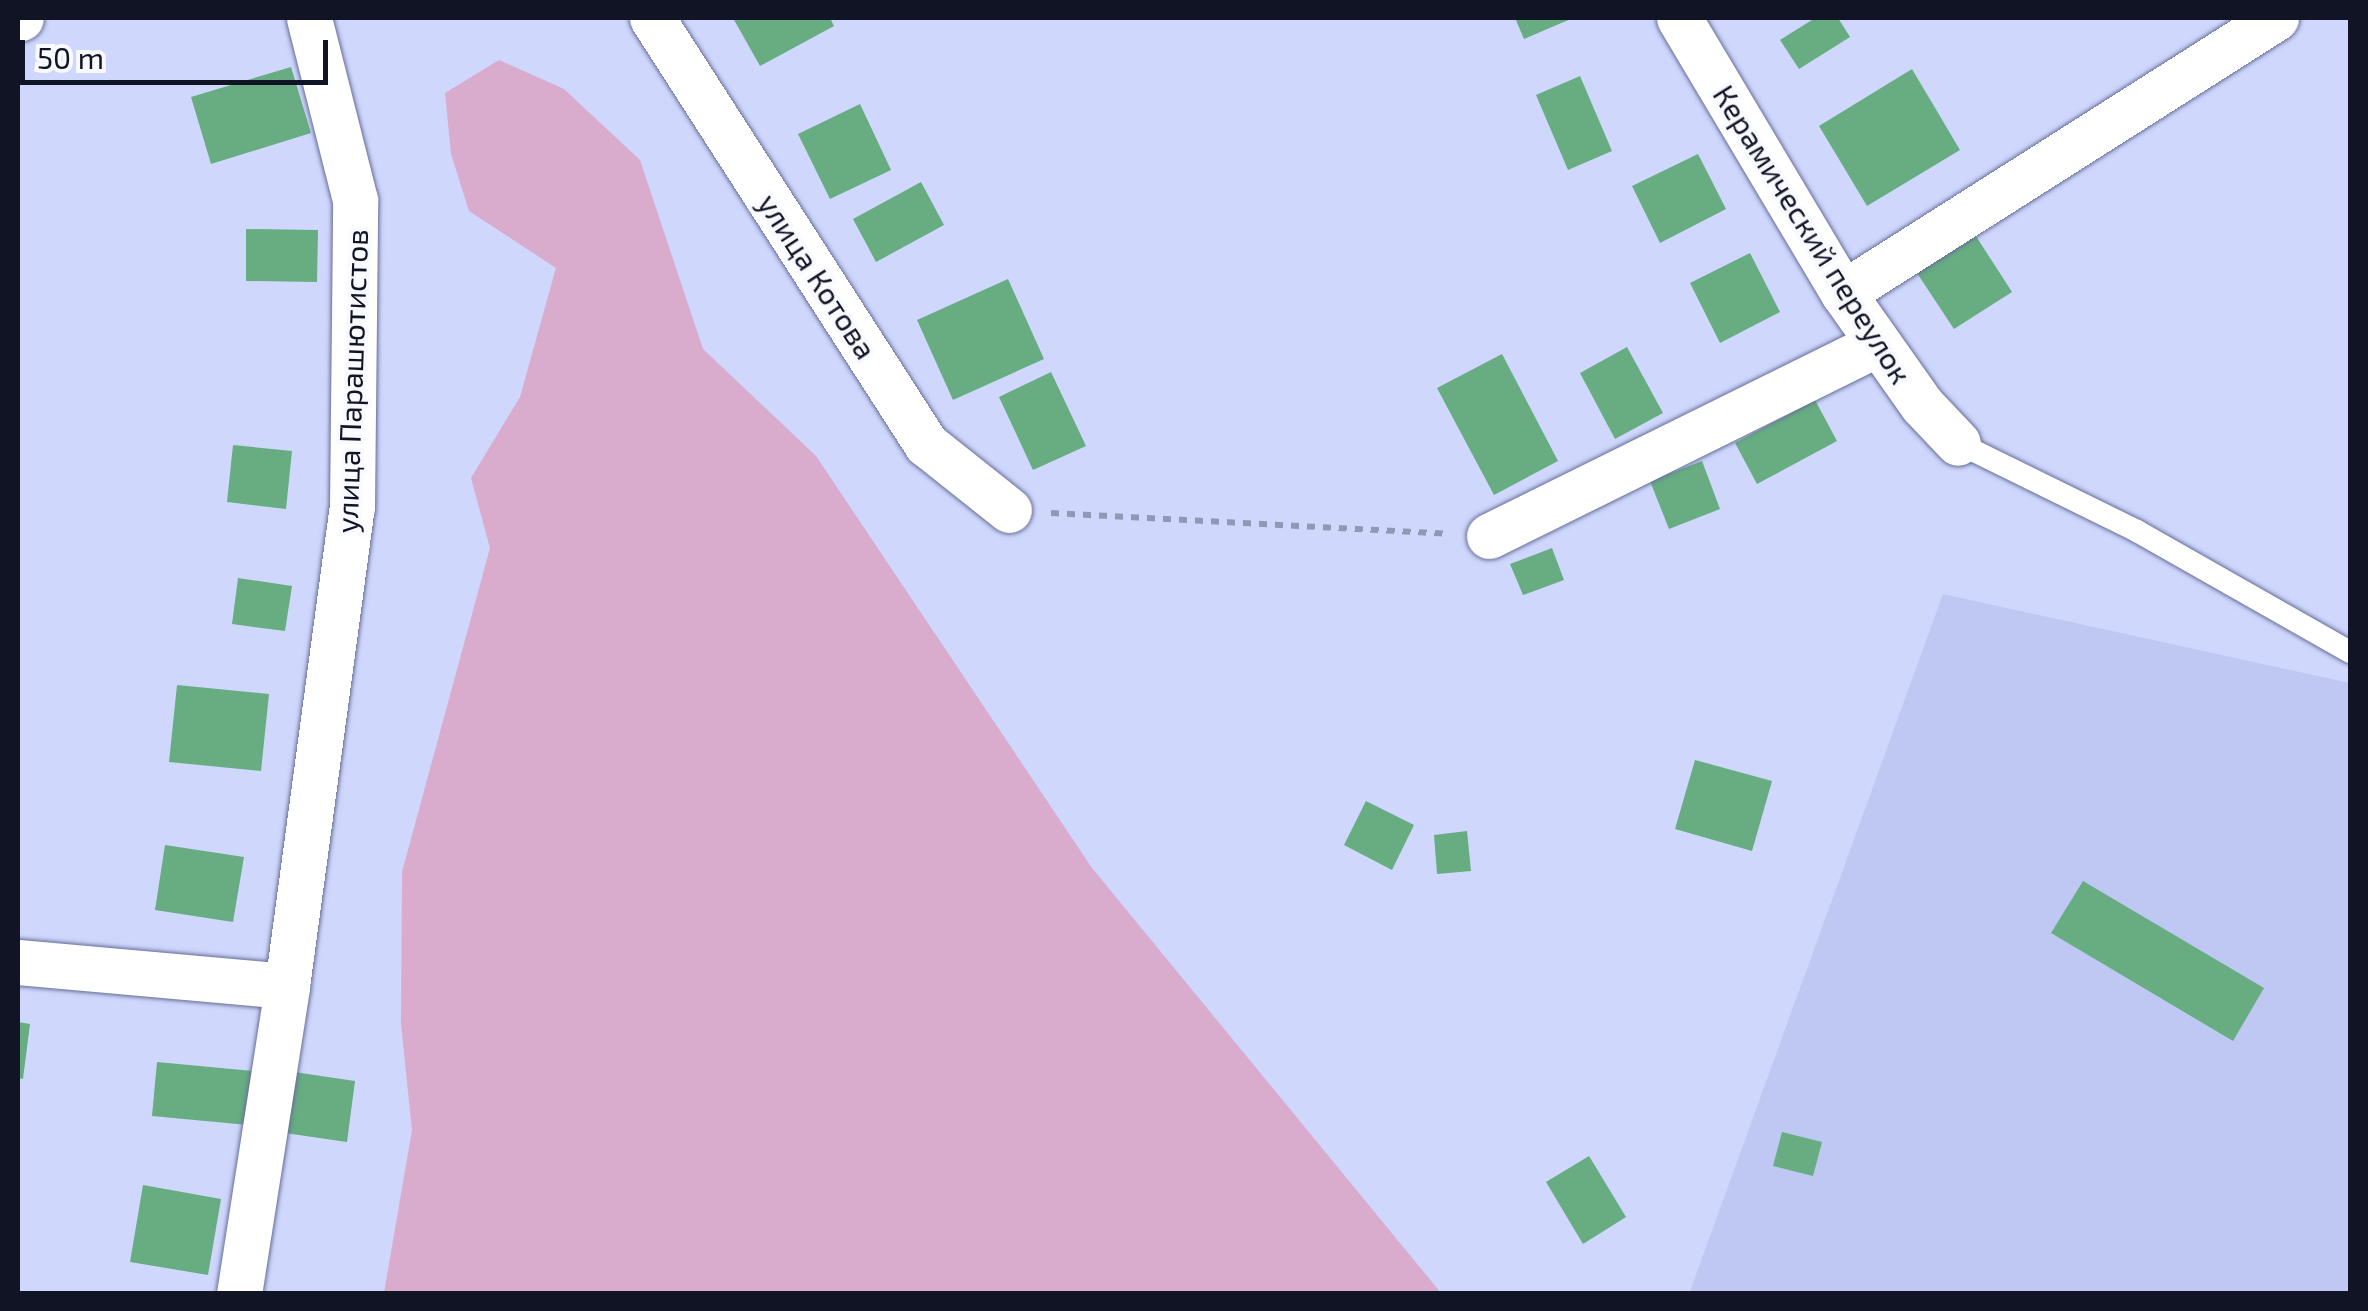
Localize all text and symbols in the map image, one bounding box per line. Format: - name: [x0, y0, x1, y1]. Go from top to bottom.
- scale bar: [25, 20, 332, 82]
- text: 50 m: [37, 39, 104, 75]
- street label: Керамический переулок: [1706, 78, 1920, 390]
- street label: улица Котова: [751, 187, 885, 365]
- street label: улица Парашютистов: [328, 228, 374, 534]

